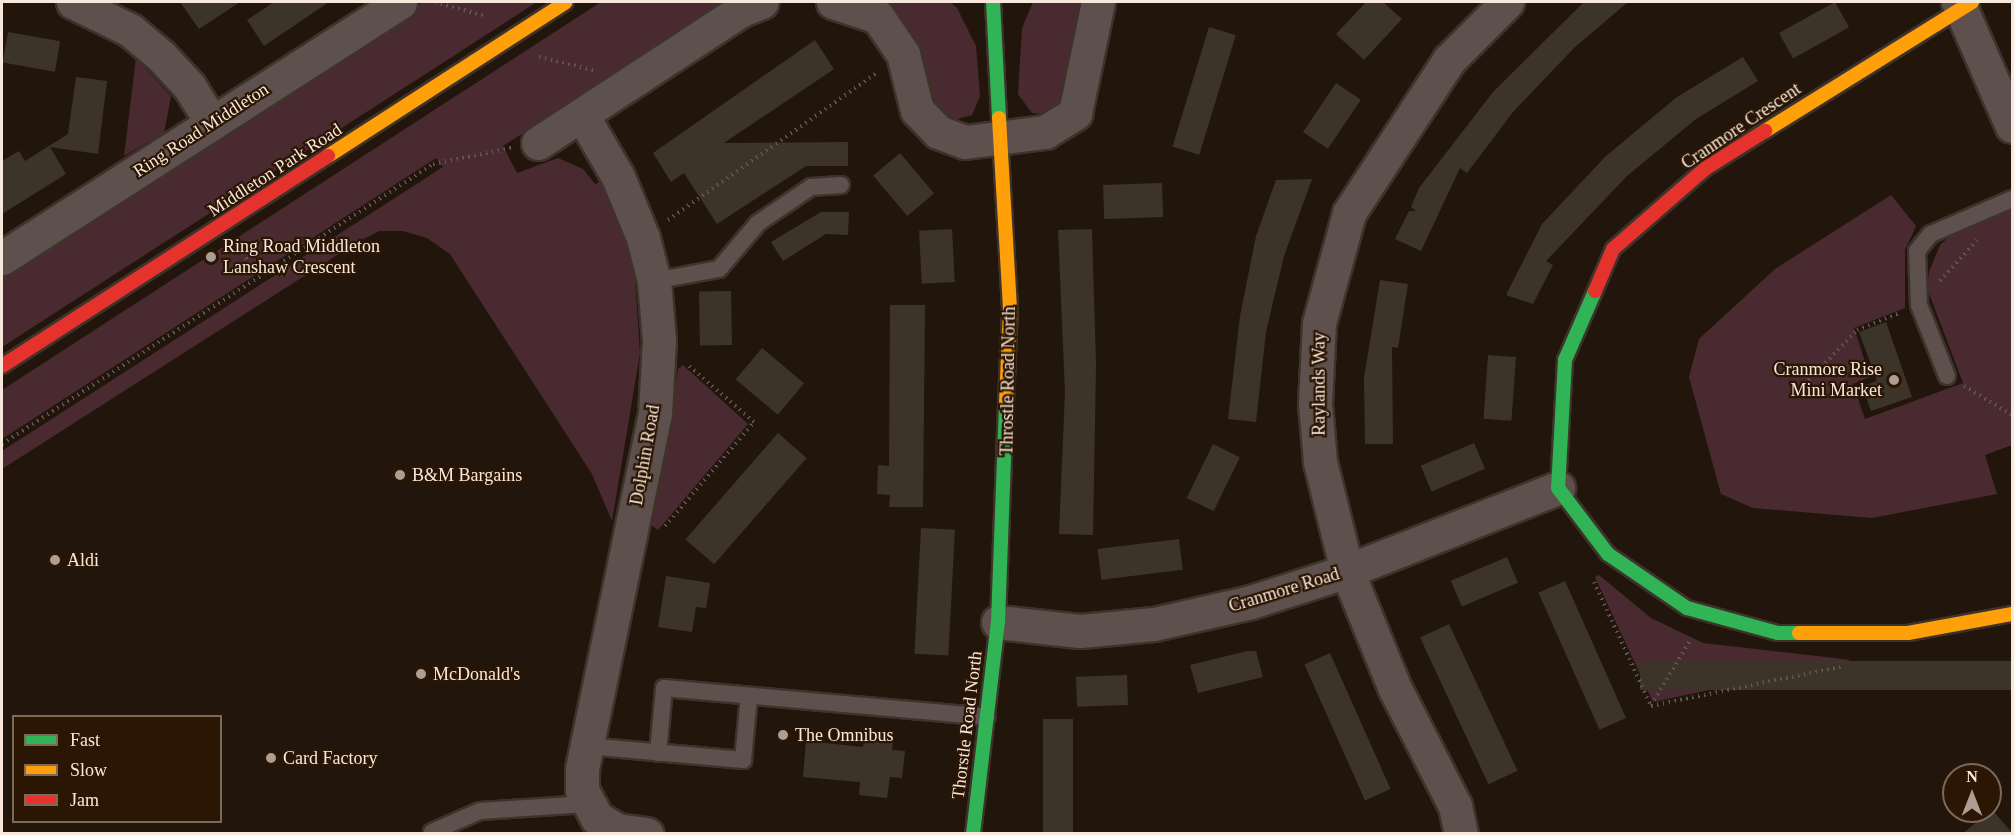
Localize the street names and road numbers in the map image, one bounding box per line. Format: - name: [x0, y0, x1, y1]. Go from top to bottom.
- street label: Ring Road Middleton: [129, 78, 273, 182]
- street label: Cranmore Crescent: [1677, 78, 1805, 174]
- street label: Middleton Park Road: [204, 119, 346, 221]
- street label: Throstle Road North: [996, 306, 1020, 456]
- street label: Raylands Way: [1308, 332, 1330, 436]
- street label: Dolphin Road: [626, 403, 664, 507]
- street label: Cranmore Road: [1226, 563, 1342, 617]
- street label: Thorstle Road North: [947, 650, 987, 800]

